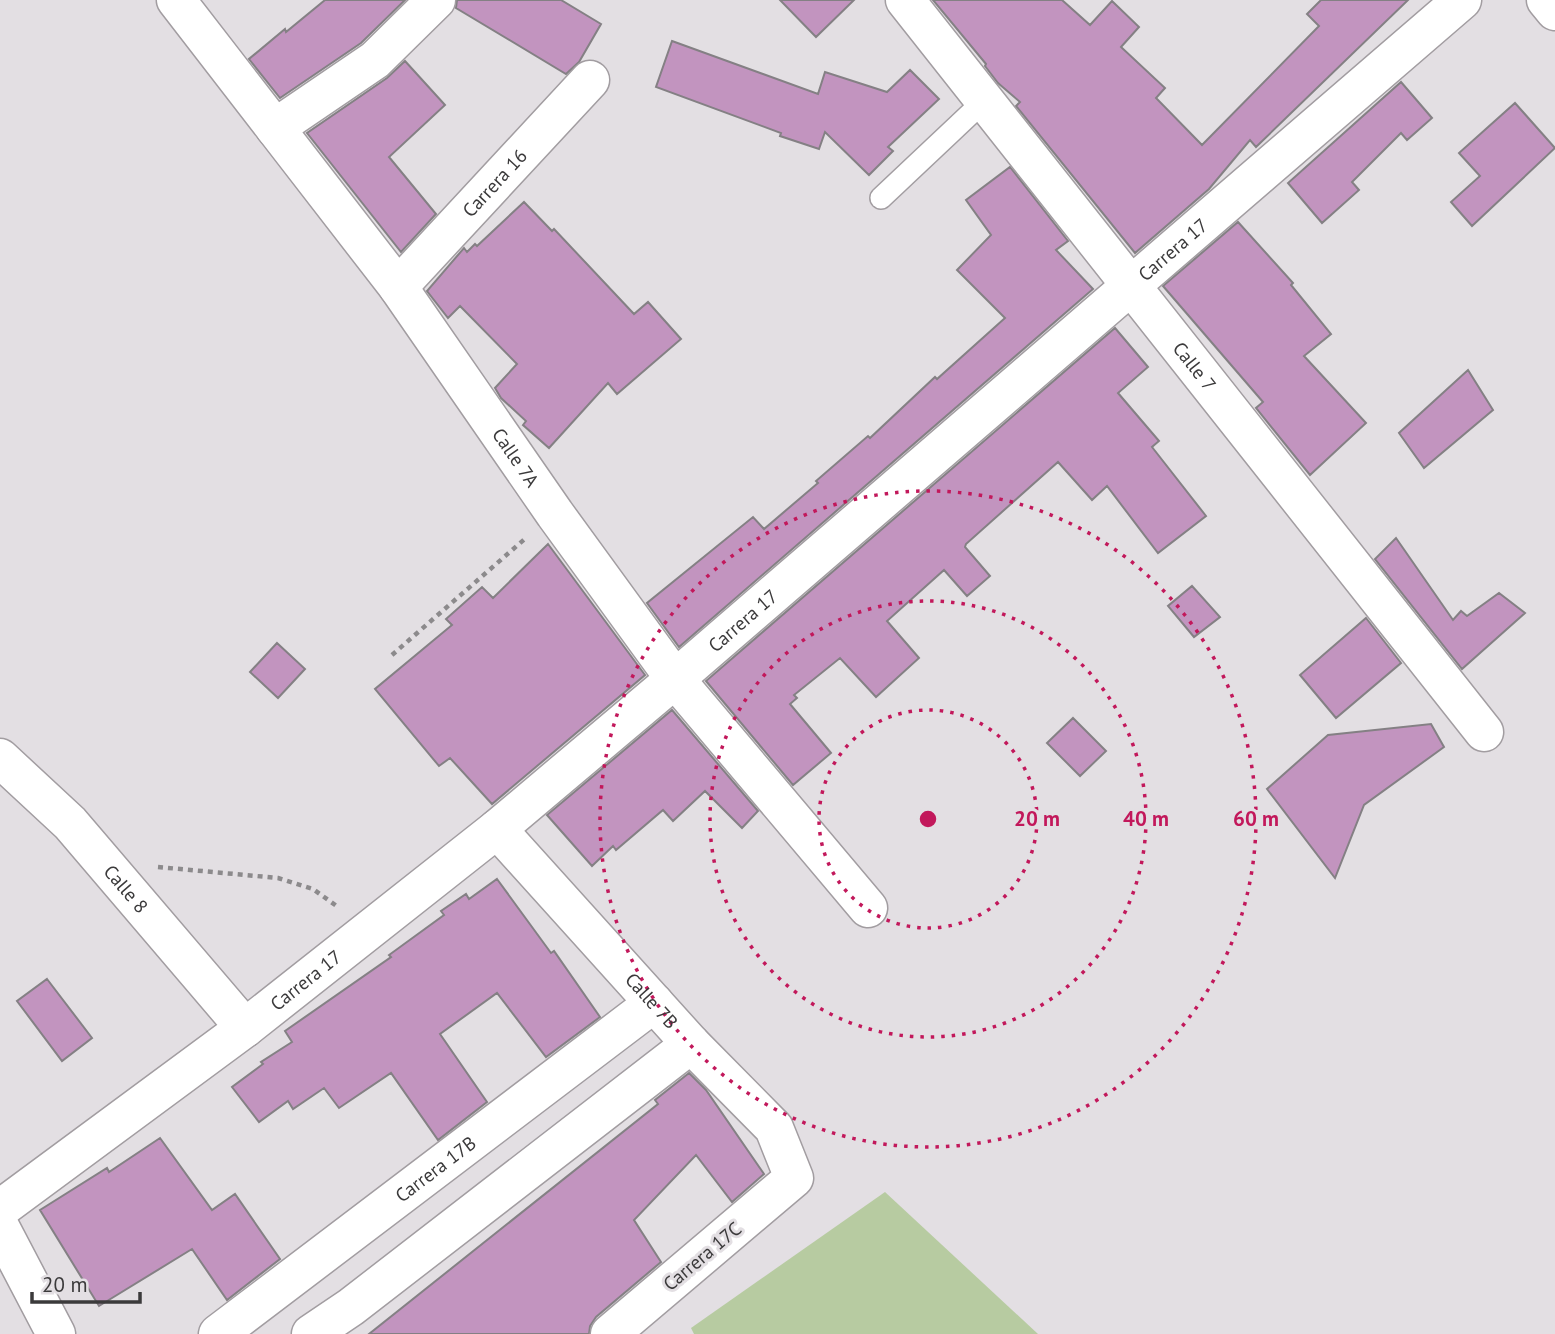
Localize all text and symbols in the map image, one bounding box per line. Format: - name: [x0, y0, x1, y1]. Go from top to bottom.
- street label: Carrera 16: [457, 144, 532, 222]
- street label: Carrera 17: [1133, 213, 1213, 286]
- street label: Calle 7: [1168, 337, 1222, 396]
- street label: Calle 7A: [487, 423, 545, 491]
- street label: Carrera 17: [703, 584, 783, 657]
- text: 20 m: [1014, 805, 1060, 832]
- text: 40 m: [1123, 805, 1169, 832]
- text: 60 m: [1233, 805, 1279, 832]
- centre of rings: [916, 807, 940, 831]
- street label: Calle 8: [99, 860, 154, 918]
- street label: Carrera 17: [265, 945, 346, 1016]
- street label: Calle 7B: [620, 967, 683, 1034]
- street label: Carrera 17B: [390, 1131, 481, 1207]
- street label: Carrera 17C: [658, 1216, 746, 1296]
- scale bar: [32, 1260, 140, 1304]
- text: 20 m: [42, 1271, 88, 1298]

